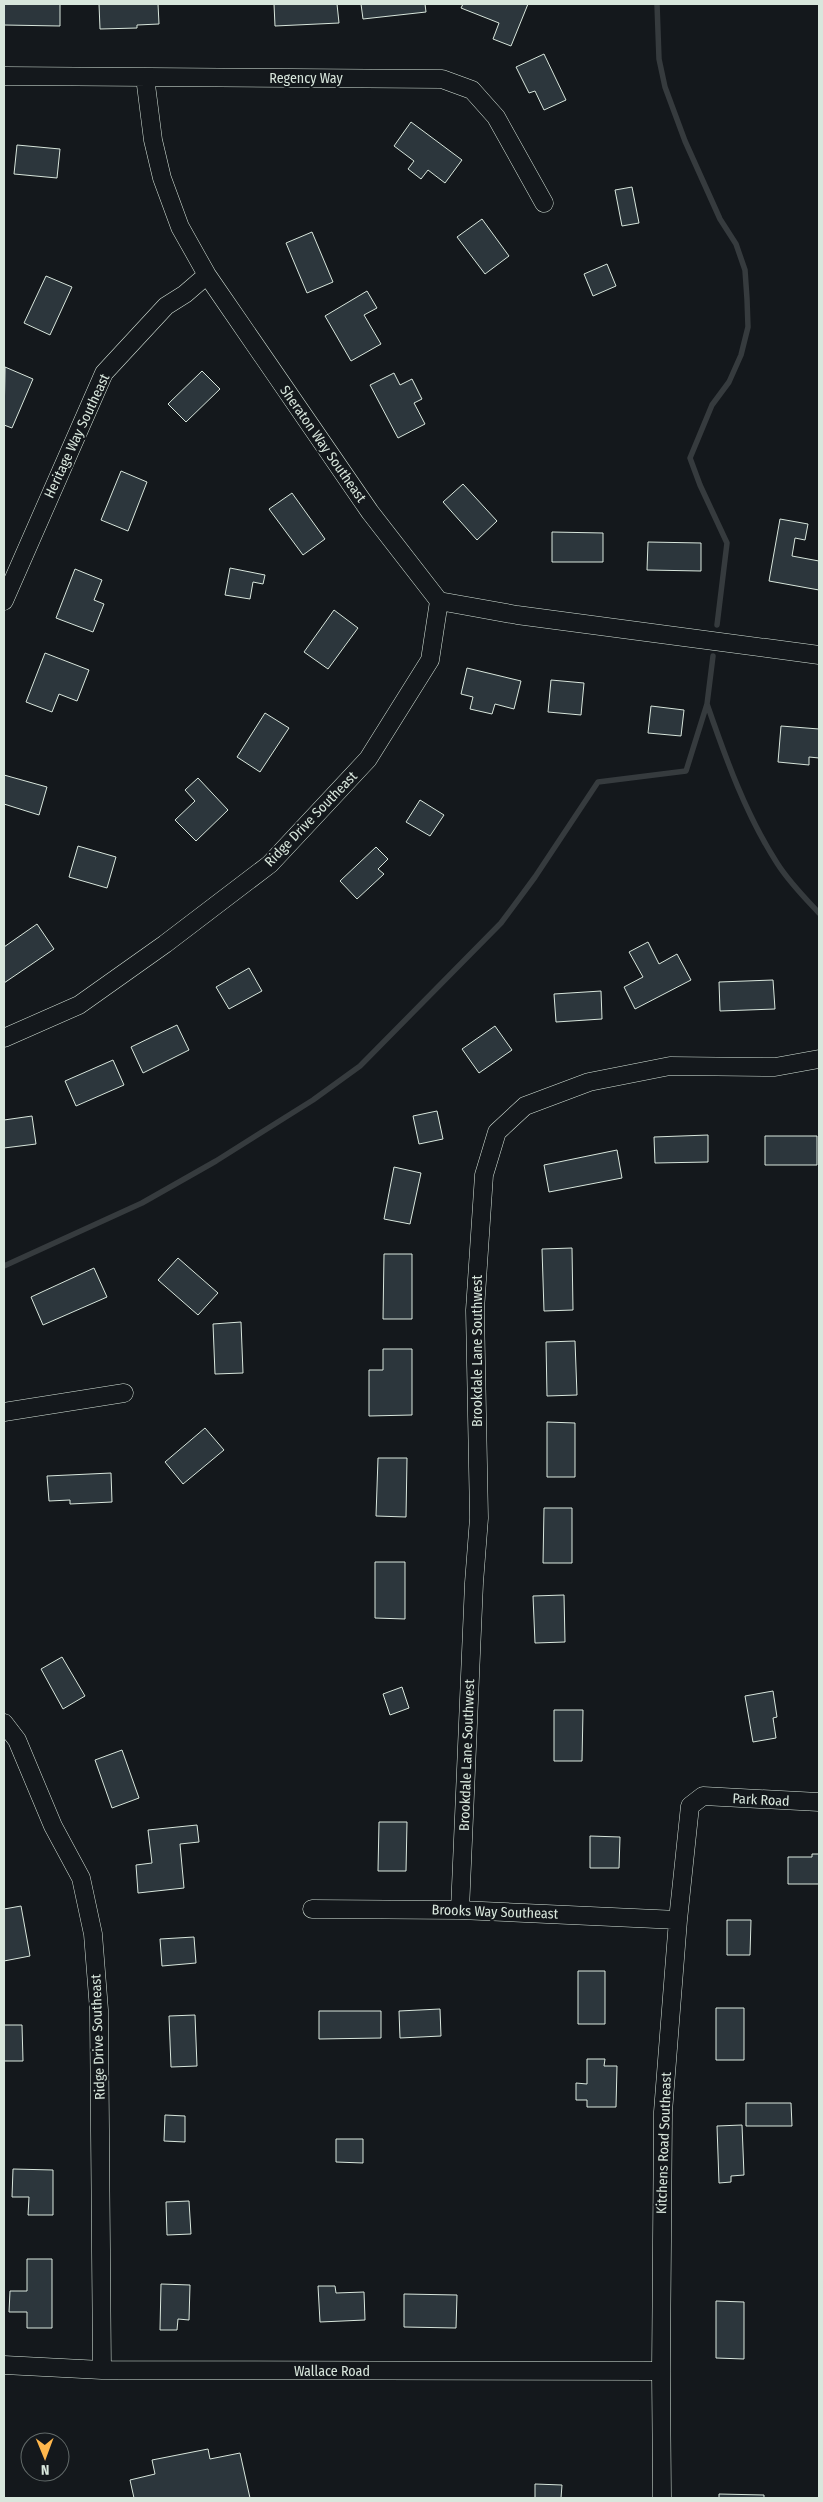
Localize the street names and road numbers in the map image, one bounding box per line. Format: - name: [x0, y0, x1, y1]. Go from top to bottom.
- street label: Regency Way: [269, 70, 343, 87]
- street label: Heritage Way Southeast: [41, 371, 114, 501]
- street label: Sheraton Way Southeast: [276, 382, 370, 506]
- street label: Ridge Drive Southeast: [261, 768, 361, 870]
- street label: Brookdale Lane Southwest: [469, 1275, 486, 1427]
- street label: Brookdale Lane Southwest: [456, 1678, 478, 1831]
- street label: Park Road: [732, 1790, 790, 1810]
- street label: Brooks Way Southeast: [431, 1901, 559, 1923]
- street label: Ridge Drive Southeast: [87, 1973, 109, 2100]
- street label: Kitchens Road Southeast: [653, 2071, 675, 2214]
- street label: Wallace Road: [294, 2363, 370, 2380]

